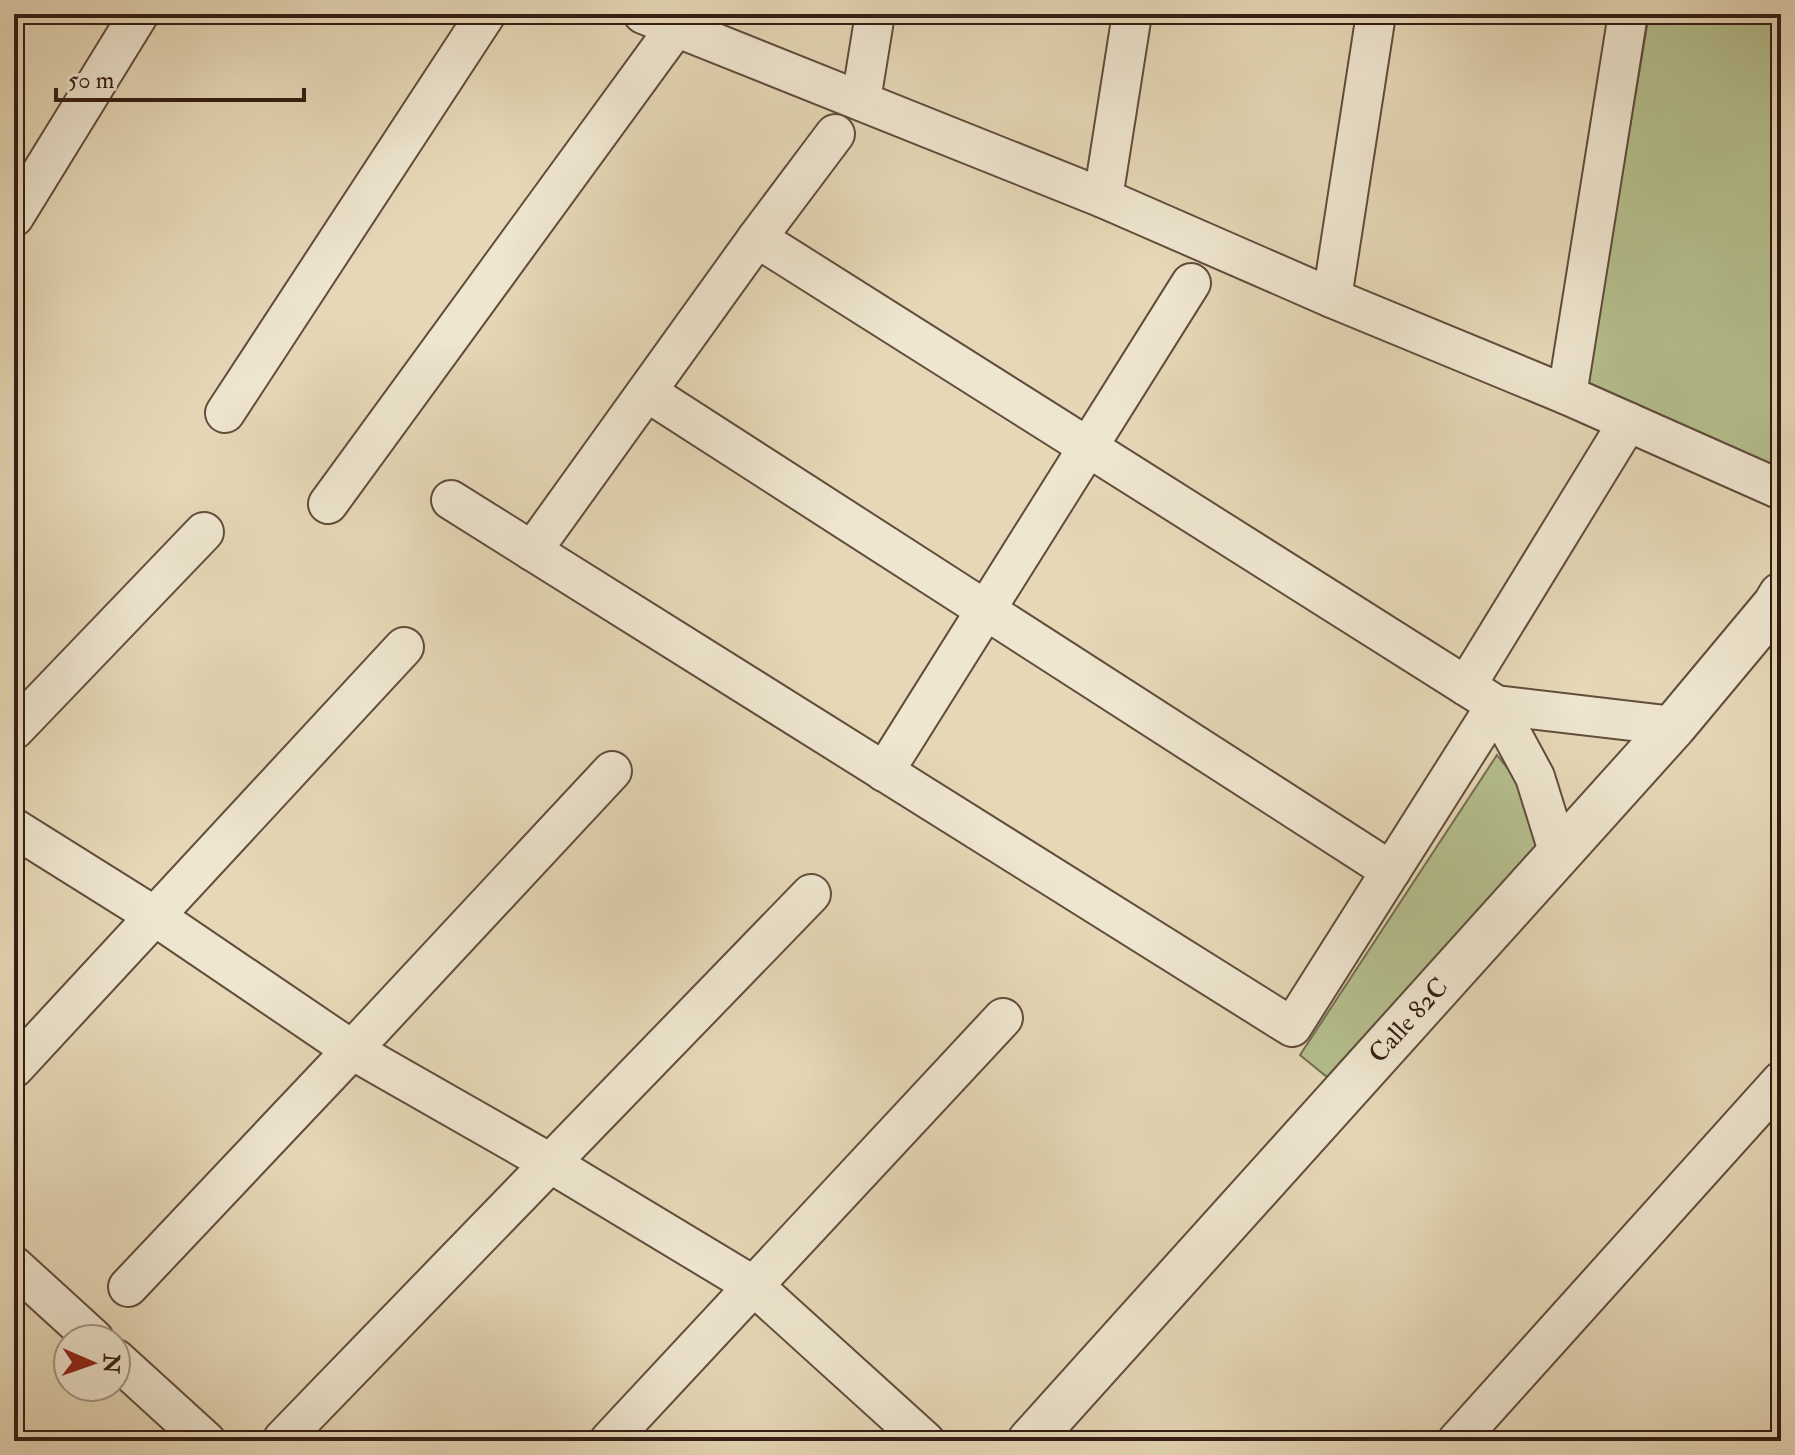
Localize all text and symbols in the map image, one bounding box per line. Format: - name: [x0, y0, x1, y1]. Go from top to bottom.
- scale bar: [56, 52, 304, 102]
- text: 50 m: [68, 65, 115, 96]
- street label: Calle 82C: [1362, 971, 1455, 1070]
- north arrow: [52, 1323, 132, 1403]
- text: N: [97, 1352, 125, 1374]

